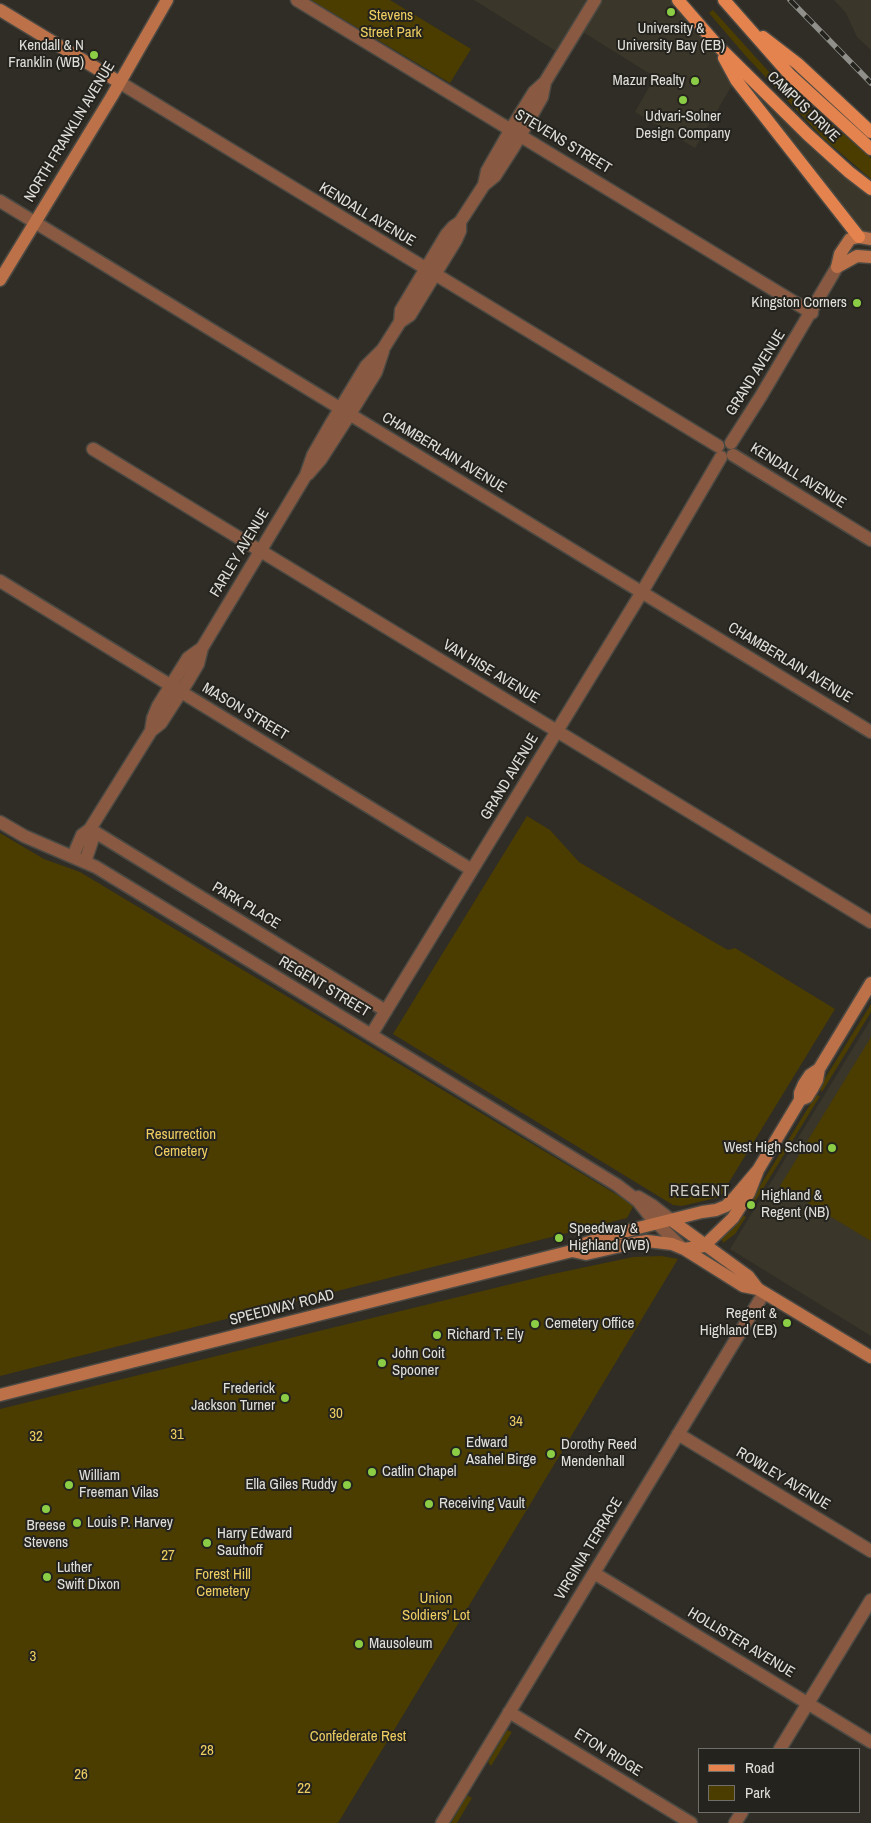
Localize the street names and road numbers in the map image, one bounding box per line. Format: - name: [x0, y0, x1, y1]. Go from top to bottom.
- street label: NORTH FRANKLIN AVENUE: [21, 58, 119, 206]
- street label: CAMPUS DRIVE: [763, 68, 843, 146]
- street label: STEVENS STREET: [511, 106, 615, 178]
- street label: KENDALL AVENUE: [316, 179, 418, 251]
- street label: GRAND AVENUE: [723, 327, 789, 419]
- street label: CHAMBERLAIN AVENUE: [379, 409, 509, 497]
- street label: KENDALL AVENUE: [747, 439, 849, 513]
- street label: FARLEY AVENUE: [206, 505, 274, 601]
- street label: CHAMBERLAIN AVENUE: [725, 619, 855, 707]
- street label: VAN HISE AVENUE: [439, 636, 543, 708]
- street label: MASON STREET: [199, 679, 291, 745]
- street label: GRAND AVENUE: [477, 731, 543, 823]
- street label: PARK PLACE: [209, 879, 283, 933]
- street label: REGENT STREET: [275, 953, 373, 1021]
- street label: SPEEDWAY ROAD: [228, 1286, 336, 1330]
- street label: ROWLEY AVENUE: [733, 1444, 833, 1514]
- street label: VIRGINIA TERRACE: [551, 1495, 627, 1603]
- street label: HOLLISTER AVENUE: [684, 1604, 798, 1682]
- street label: ETON RIDGE: [571, 1725, 645, 1781]

